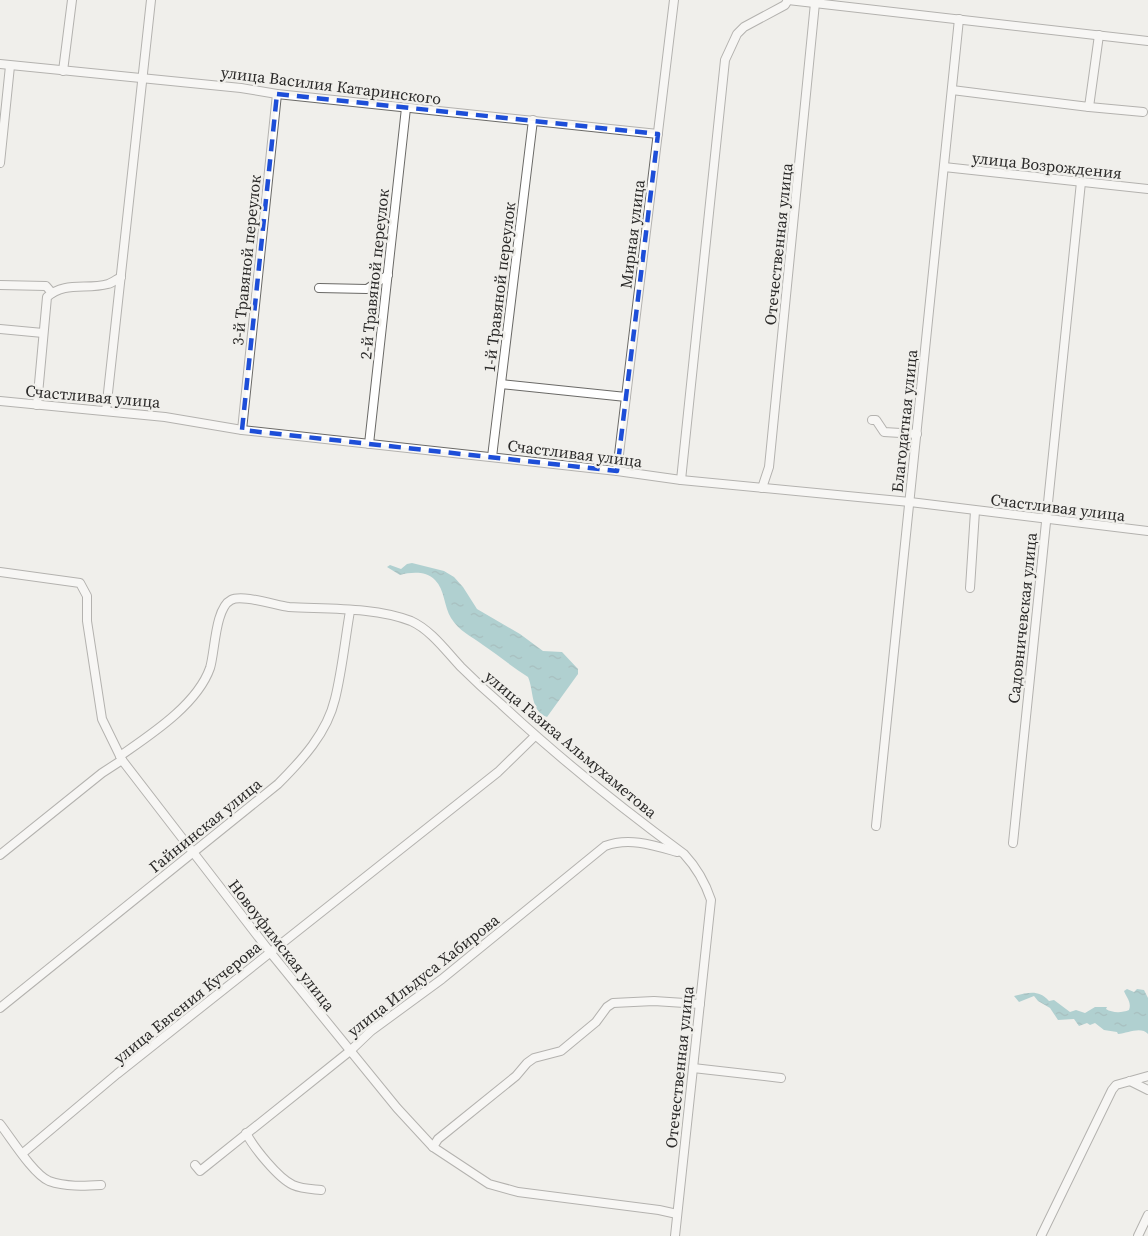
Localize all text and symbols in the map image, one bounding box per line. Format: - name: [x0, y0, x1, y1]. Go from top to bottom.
- street label: улица Василия Катаринского: [220, 61, 443, 109]
- street label: улица Возрождения: [971, 146, 1123, 184]
- street label: Отечественная улица: [759, 161, 798, 326]
- street label: 3-й Травяной переулок: [226, 173, 266, 346]
- street label: Мирная улица: [614, 177, 650, 290]
- street label: 2-й Травяной переулок: [354, 187, 394, 360]
- street label: 1-й Травяной переулок: [478, 200, 520, 373]
- street label: Благодатная улица: [886, 348, 923, 494]
- street label: Счастливая улица: [25, 379, 162, 413]
- street label: Счастливая улица: [506, 434, 644, 472]
- street label: Счастливая улица: [989, 488, 1127, 526]
- street label: Садовничевская улица: [1002, 531, 1042, 705]
- street label: улица Газиза Альмухаметова: [480, 665, 662, 823]
- street label: Гайнинская улица: [144, 772, 267, 877]
- street label: Новоуфимская улица: [224, 875, 341, 1016]
- street label: улица Ильдуса Хабирова: [342, 908, 504, 1041]
- street label: улица Евгения Кучерова: [109, 935, 266, 1068]
- street label: Отечественная улица: [660, 984, 699, 1149]

